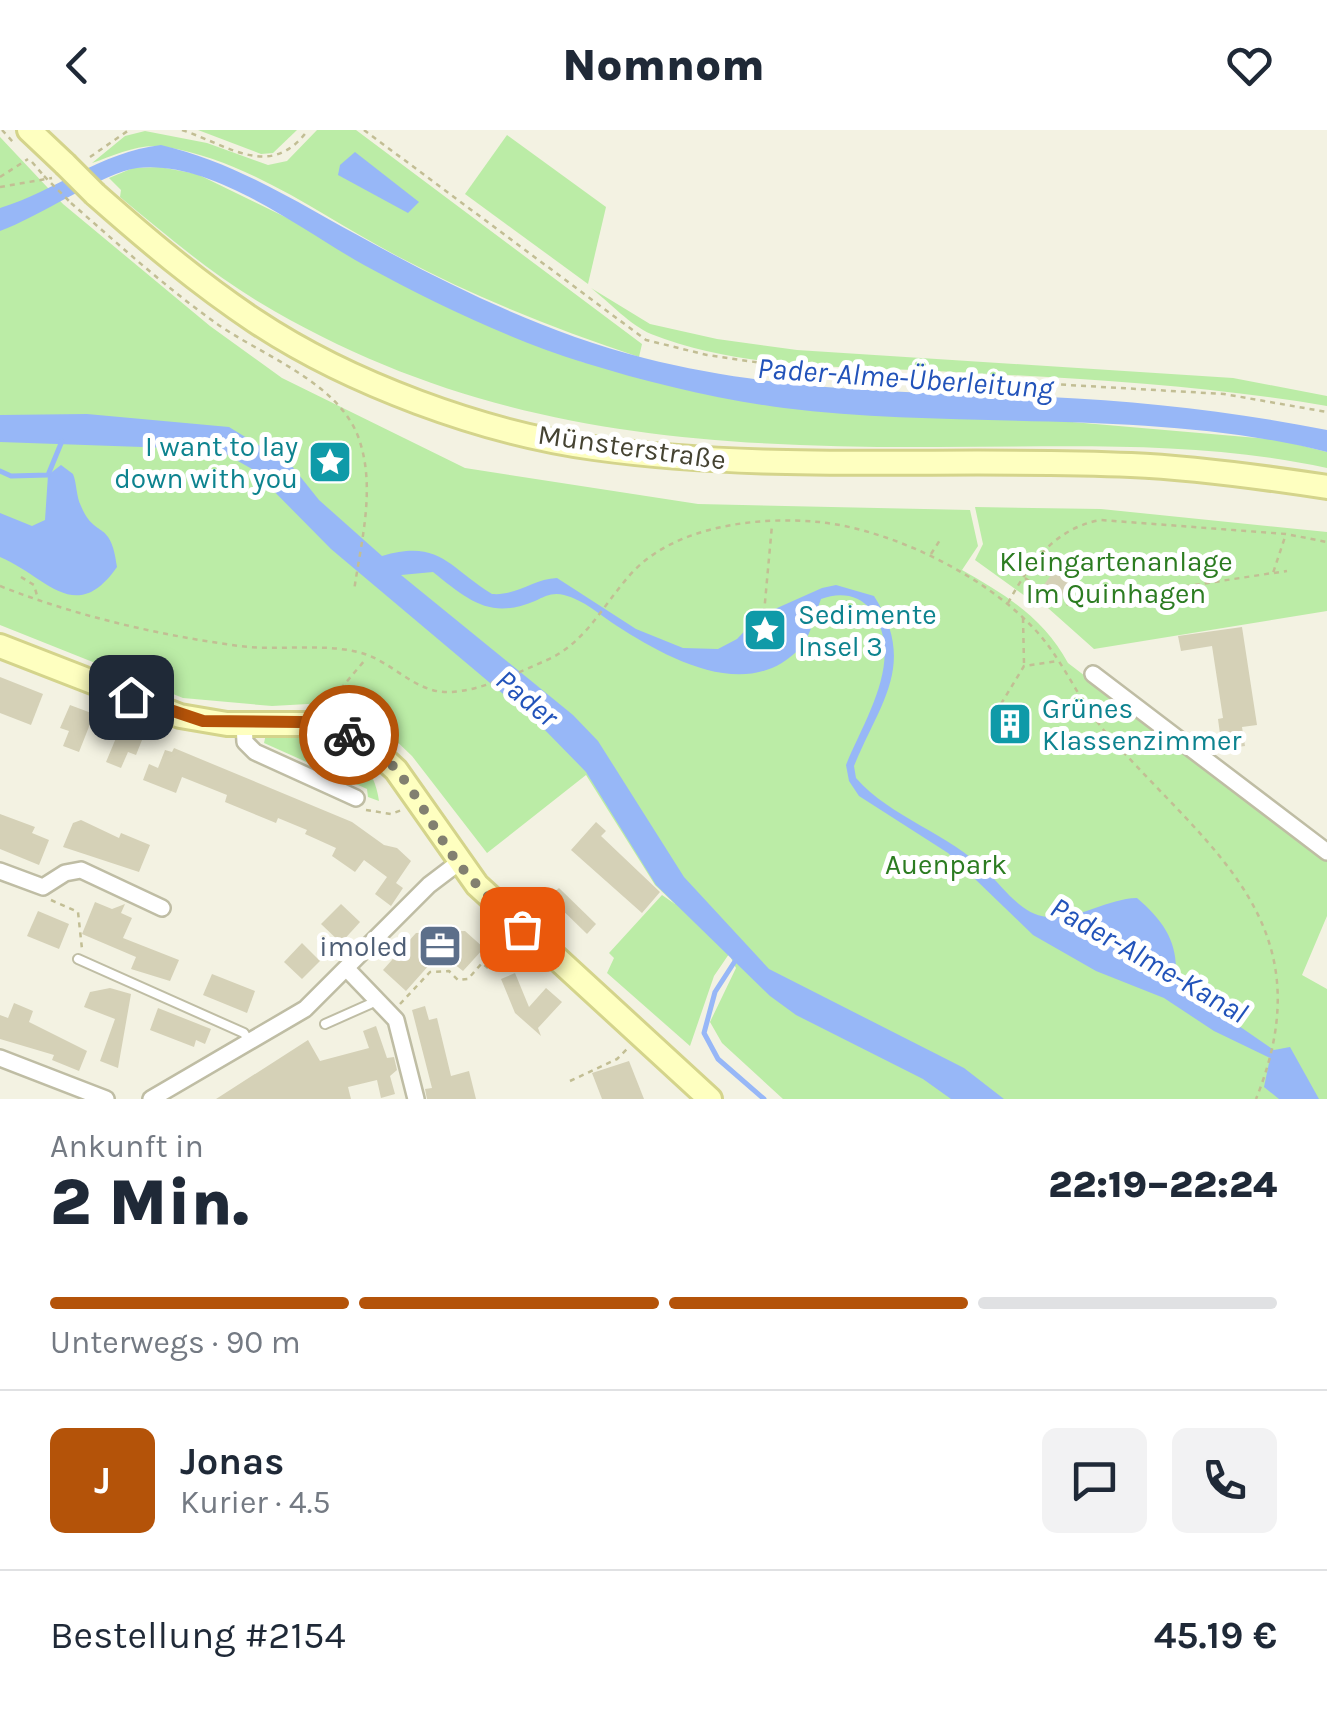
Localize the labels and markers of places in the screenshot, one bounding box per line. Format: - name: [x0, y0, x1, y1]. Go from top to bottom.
- place label: I want to lay down with you: [114, 430, 298, 495]
- place icon: I want to lay down with you: [307, 439, 353, 485]
- place label: Sedimente Insel 3: [798, 598, 937, 663]
- place icon: Sedimente Insel 3: [742, 607, 788, 653]
- pin: [89, 655, 174, 740]
- place label: Grünes Klassenzimmer: [1042, 692, 1242, 757]
- building icon: Grünes Klassenzimmer: [987, 701, 1033, 747]
- pin: [480, 887, 565, 972]
- office icon: imoled: [417, 923, 463, 969]
- place label: imoled: [319, 930, 408, 963]

